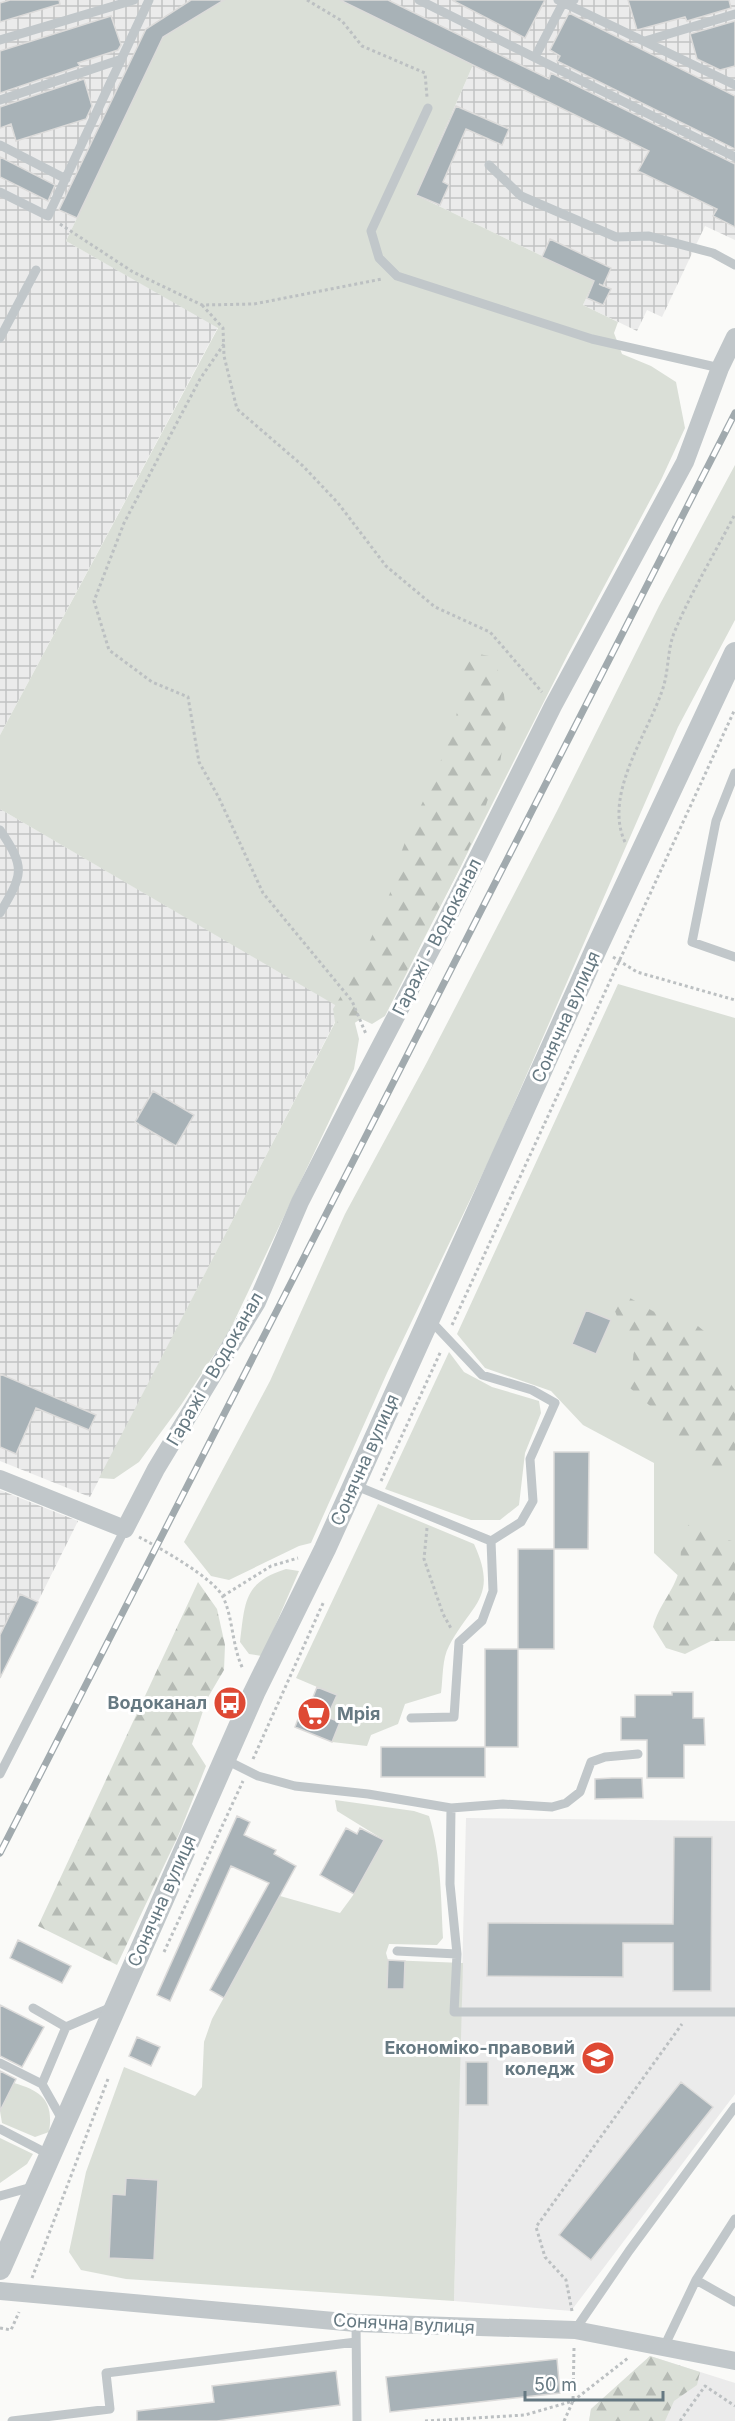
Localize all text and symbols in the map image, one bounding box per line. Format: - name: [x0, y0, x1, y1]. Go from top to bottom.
- street label: Гаражі - Водоканал: [388, 855, 485, 1019]
- street label: Сонячна вулиця: [527, 948, 604, 1086]
- street label: Гаражі - Водоканал: [162, 1288, 267, 1449]
- street label: Сонячна вулиця: [326, 1391, 403, 1529]
- bus stop icon: Водоканал: [212, 1685, 248, 1721]
- place label: Водоканал: [108, 1692, 207, 1713]
- supermarket icon: Мрія: [296, 1696, 332, 1732]
- place label: Мрія: [337, 1703, 380, 1724]
- street label: Сонячна вулиця: [123, 1832, 200, 1970]
- place label: Економіко-правовий коледж: [384, 2037, 575, 2079]
- school or university icon: Економіко-правовий коледж: [580, 2040, 616, 2076]
- street label: Сонячна вулиця: [333, 2309, 475, 2338]
- scale bar: [525, 2364, 663, 2402]
- text: 50 m: [534, 2374, 577, 2395]

